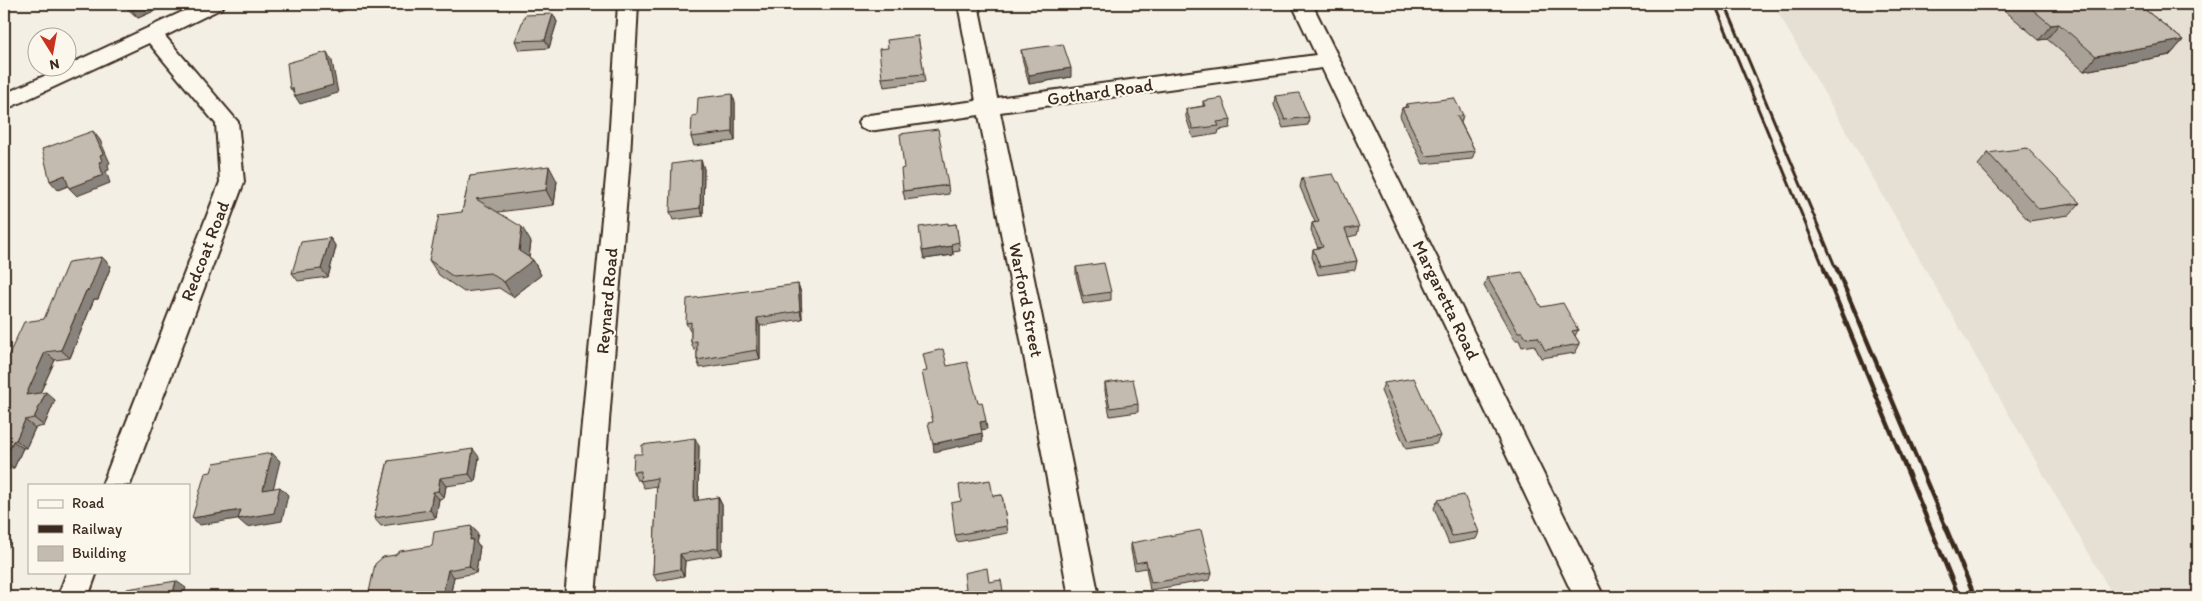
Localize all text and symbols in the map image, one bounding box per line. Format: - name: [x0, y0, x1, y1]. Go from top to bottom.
- north arrow: [28, 28, 78, 78]
- text: N: [48, 55, 61, 74]
- street label: Gothard Road: [1046, 74, 1155, 110]
- street label: Redcoat Road: [176, 198, 234, 304]
- street label: Margaretta Road: [1408, 237, 1484, 363]
- street label: Warford Street: [1004, 241, 1048, 359]
- street label: Reynard Road: [591, 247, 623, 355]
- legend: [28, 484, 190, 574]
- text: Road: [72, 494, 105, 512]
- text: Railway: [72, 520, 122, 538]
- text: Building: [72, 544, 126, 562]

